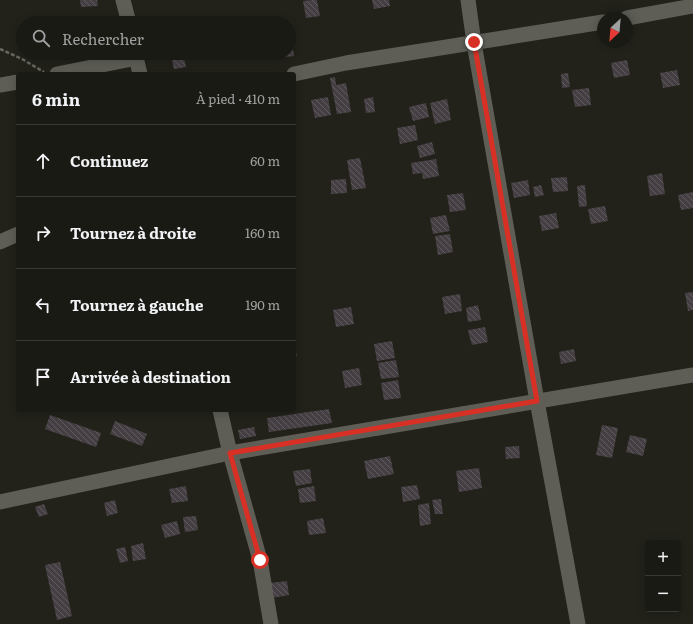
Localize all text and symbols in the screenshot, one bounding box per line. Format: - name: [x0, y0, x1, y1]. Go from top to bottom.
- north arrow: [597, 12, 633, 48]
- search box: [16, 16, 296, 60]
- icon: search: [30, 27, 52, 49]
- text: Rechercher: [62, 27, 144, 50]
- route end: [465, 33, 483, 51]
- text: 6 min: [32, 86, 80, 111]
- text: À pied · 410 m: [196, 89, 280, 108]
- text: Continuez: [70, 149, 148, 172]
- icon: ahead: [32, 150, 54, 172]
- text: 60 m: [250, 151, 280, 170]
- text: Tournez à droite: [70, 221, 196, 244]
- icon: right: [32, 222, 54, 244]
- text: 160 m: [245, 223, 280, 242]
- text: Tournez à gauche: [70, 293, 203, 316]
- icon: left: [32, 294, 54, 316]
- text: 190 m: [245, 295, 280, 314]
- text: Arrivée à destination: [70, 365, 231, 388]
- icon: arrive: [32, 366, 54, 388]
- map controls: [645, 540, 681, 612]
- button: +: [645, 540, 681, 576]
- route start: [251, 551, 269, 569]
- button: −: [645, 576, 681, 612]

